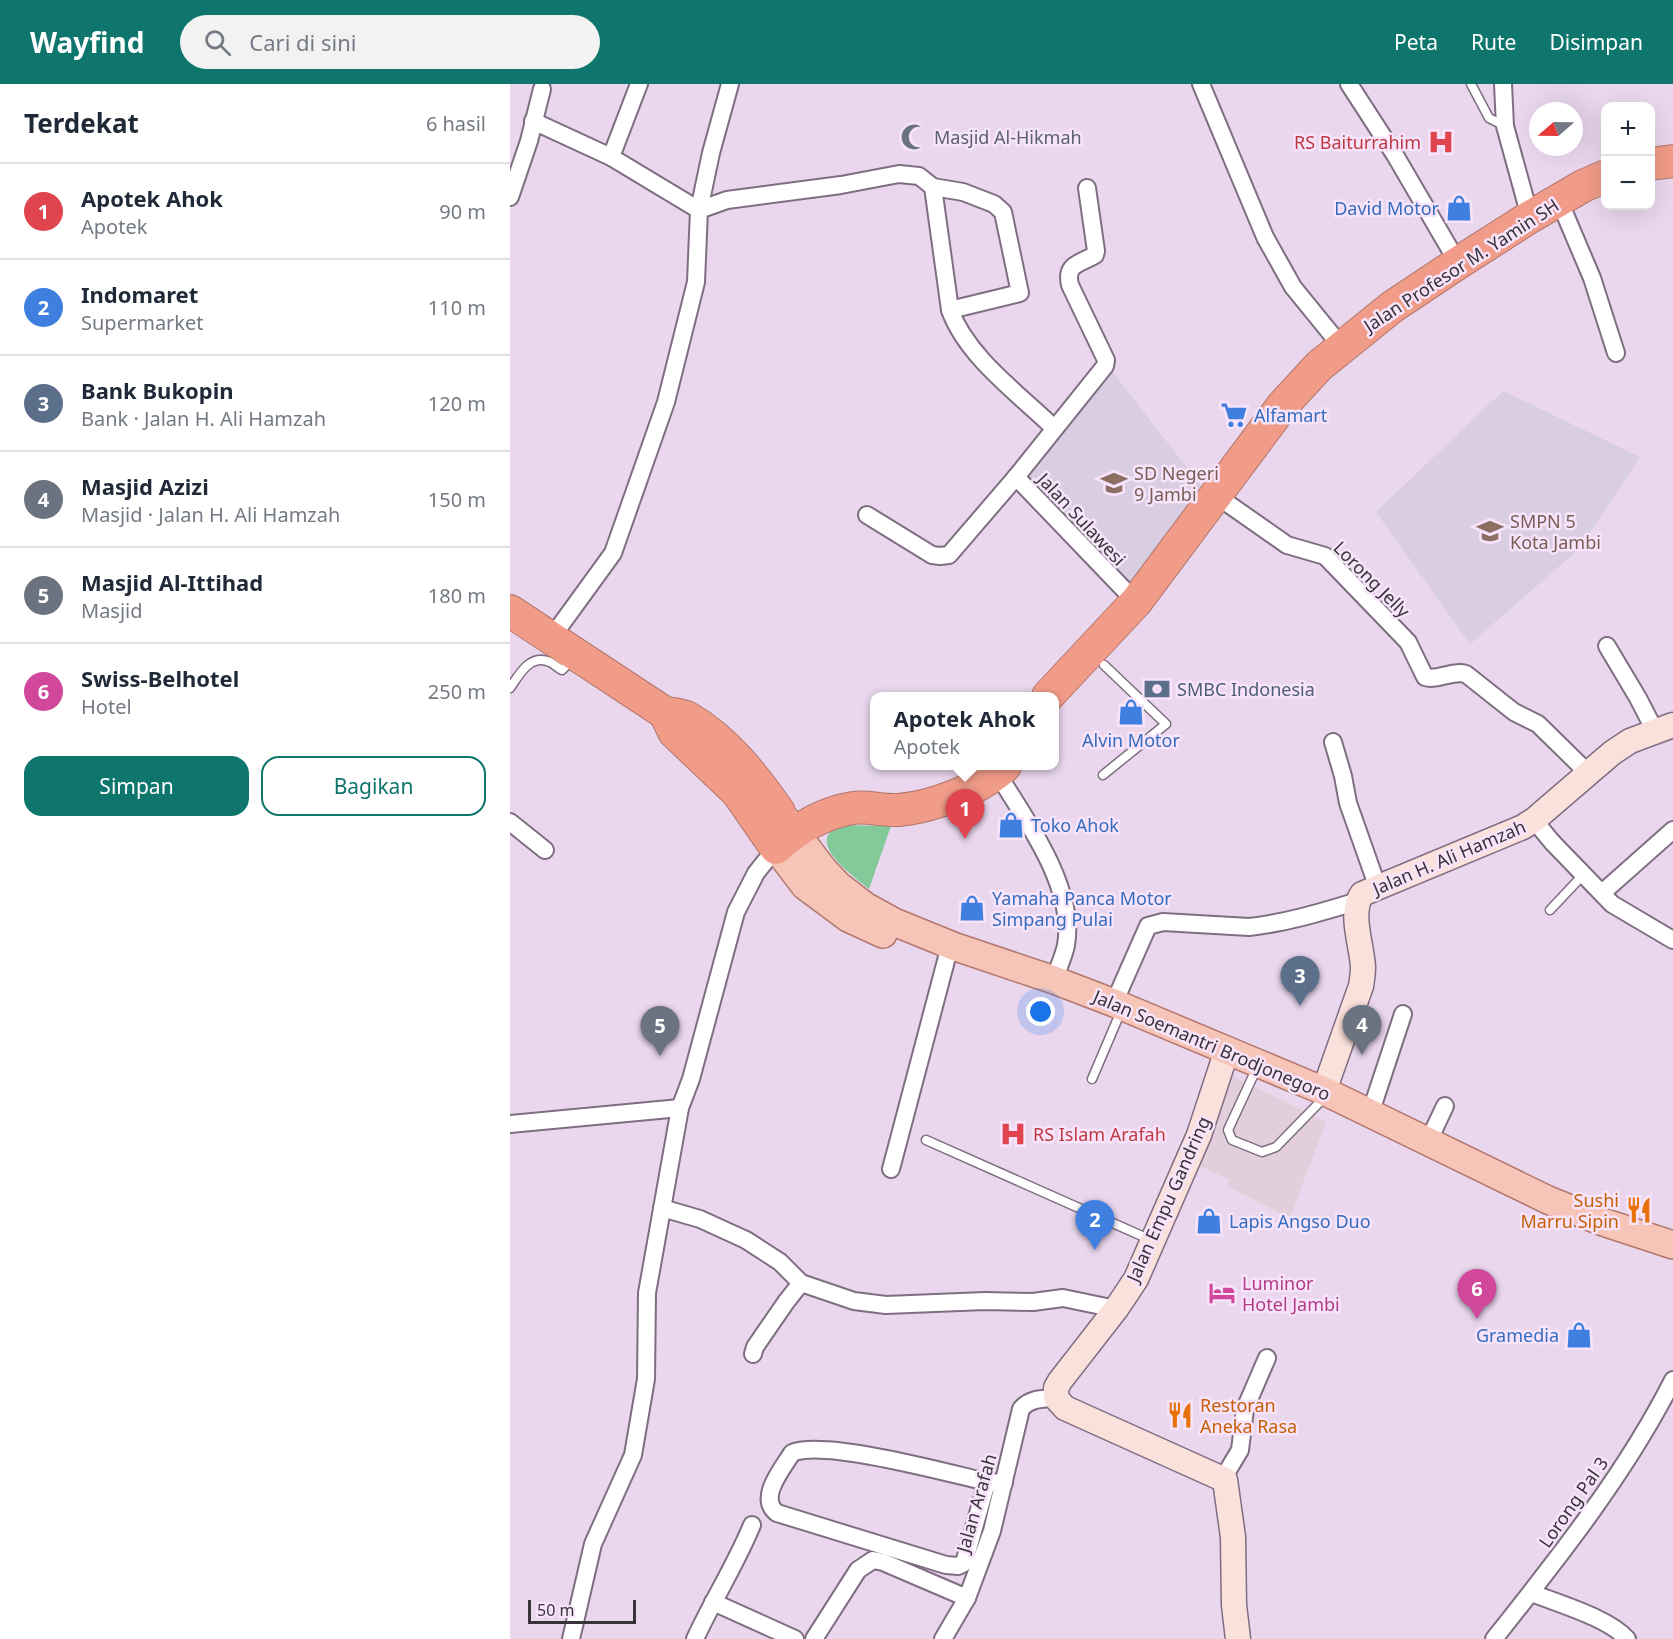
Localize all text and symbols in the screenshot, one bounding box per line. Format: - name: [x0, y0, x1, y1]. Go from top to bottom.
- search box: [180, 15, 600, 69]
- text: Wayfind: [30, 23, 144, 61]
- icon: search: [201, 26, 234, 59]
- text: Cari di sini: [249, 27, 357, 57]
- text: Peta: [1394, 28, 1438, 56]
- text: Rute: [1471, 28, 1516, 56]
- text: Disimpan: [1549, 28, 1643, 56]
- north arrow: [1529, 102, 1583, 156]
- map controls: [1601, 102, 1655, 210]
- button: +: [1601, 102, 1655, 156]
- text: Terdekat: [24, 105, 139, 141]
- text: 6 hasil: [426, 110, 486, 137]
- mosque icon: Masjid Al-Hikmah: [899, 122, 929, 152]
- place label: Masjid Al-Hikmah: [934, 125, 1082, 149]
- hospital icon: RS Baiturrahim: [1426, 127, 1456, 157]
- place label: RS Baiturrahim: [1294, 130, 1421, 154]
- button: −: [1601, 156, 1655, 210]
- text: Apotek Ahok: [81, 183, 223, 213]
- street label: Jalan Profesor M. Yamin SH: [1357, 193, 1563, 338]
- shop icon: David Motor: [1444, 193, 1474, 223]
- place label: David Motor: [1334, 196, 1440, 220]
- text: 1: [38, 198, 49, 225]
- text: 90 m: [439, 198, 486, 225]
- text: Apotek: [81, 213, 147, 240]
- text: Indomaret: [81, 279, 198, 309]
- text: 2: [38, 294, 49, 321]
- text: 110 m: [428, 294, 486, 321]
- text: Supermarket: [81, 309, 204, 336]
- text: Bank Bukopin: [81, 375, 234, 405]
- text: 3: [38, 390, 49, 417]
- text: 120 m: [428, 390, 486, 417]
- supermarket icon: Alfamart: [1219, 400, 1249, 430]
- place label: Alfamart: [1254, 403, 1328, 427]
- text: Bank · Jalan H. Ali Hamzah: [81, 405, 326, 432]
- place label: SD Negeri 9 Jambi: [1134, 461, 1219, 506]
- street label: Jalan Sulawesi: [1031, 466, 1131, 571]
- school or university icon: SD Negeri 9 Jambi: [1099, 468, 1129, 498]
- text: Masjid Azizi: [81, 471, 209, 501]
- text: 4: [38, 486, 49, 513]
- text: 150 m: [428, 486, 486, 513]
- text: Masjid · Jalan H. Ali Hamzah: [81, 501, 340, 528]
- place label: SMPN 5 Kota Jambi: [1510, 509, 1601, 554]
- school or university icon: SMPN 5 Kota Jambi: [1475, 516, 1505, 546]
- street label: Lorong Jelly: [1329, 536, 1416, 623]
- text: Masjid Al-Ittihad: [81, 567, 263, 597]
- text: 5: [38, 582, 49, 609]
- text: 180 m: [428, 582, 486, 609]
- text: Masjid: [81, 597, 143, 624]
- text: Swiss-Belhotel: [81, 663, 239, 693]
- bank icon: SMBC Indonesia: [1142, 674, 1172, 704]
- place label: SMBC Indonesia: [1177, 677, 1315, 701]
- text: 6: [38, 678, 49, 705]
- text: 250 m: [428, 678, 486, 705]
- popup: [870, 692, 1059, 770]
- text: Hotel: [81, 693, 132, 720]
- shop icon: Alvin Motor: [1116, 697, 1146, 727]
- text: Apotek Ahok: [894, 703, 1035, 733]
- place label: Alvin Motor: [1082, 728, 1180, 752]
- text: Apotek: [894, 733, 960, 760]
- button: Simpan: [24, 756, 249, 816]
- button: Bagikan: [261, 756, 486, 816]
- pin: 1: [946, 790, 984, 839]
- shop icon: Toko Ahok: [996, 810, 1026, 840]
- place label: Toko Ahok: [1031, 813, 1119, 837]
- street label: Jalan H. Ali Hamzah: [1367, 814, 1529, 901]
- place label: Yamaha Panca Motor Simpang Pulai: [992, 886, 1172, 931]
- shop icon: Yamaha Panca Motor Simpang Pulai: [957, 893, 987, 923]
- pin: 3: [1280, 956, 1320, 1006]
- street label: Jalan Soemantri Brodjonegoro: [1088, 983, 1334, 1106]
- your location: [1026, 997, 1055, 1026]
- pin: 5: [640, 1006, 680, 1056]
- pin: 4: [1342, 1006, 1382, 1055]
- street label: Jalan Empu Gandring: [1120, 1112, 1215, 1287]
- hospital icon: RS Islam Arafah: [998, 1119, 1028, 1149]
- place label: RS Islam Arafah: [1033, 1122, 1166, 1146]
- place label: Sushi Marru Sipin: [1521, 1188, 1619, 1233]
- restaurant icon: Sushi Marru Sipin: [1624, 1195, 1654, 1225]
- pin: 2: [1076, 1200, 1114, 1250]
- shop icon: Lapis Angso Duo: [1194, 1206, 1224, 1236]
- place label: Lapis Angso Duo: [1229, 1209, 1371, 1233]
- pin: 6: [1458, 1270, 1496, 1319]
- place label: Luminor Hotel Jambi: [1242, 1271, 1340, 1316]
- hotel icon: Luminor Hotel Jambi: [1207, 1278, 1237, 1308]
- shop icon: Gramedia: [1564, 1320, 1594, 1350]
- place label: Gramedia: [1476, 1323, 1559, 1347]
- place label: Restoran Aneka Rasa: [1200, 1393, 1297, 1438]
- restaurant icon: Restoran Aneka Rasa: [1165, 1400, 1195, 1430]
- street label: Jalan Arafah: [950, 1451, 1002, 1557]
- street label: Lorong Pal 3: [1533, 1452, 1613, 1552]
- scale bar: [528, 1597, 636, 1624]
- text: 50 m: [537, 1599, 574, 1621]

